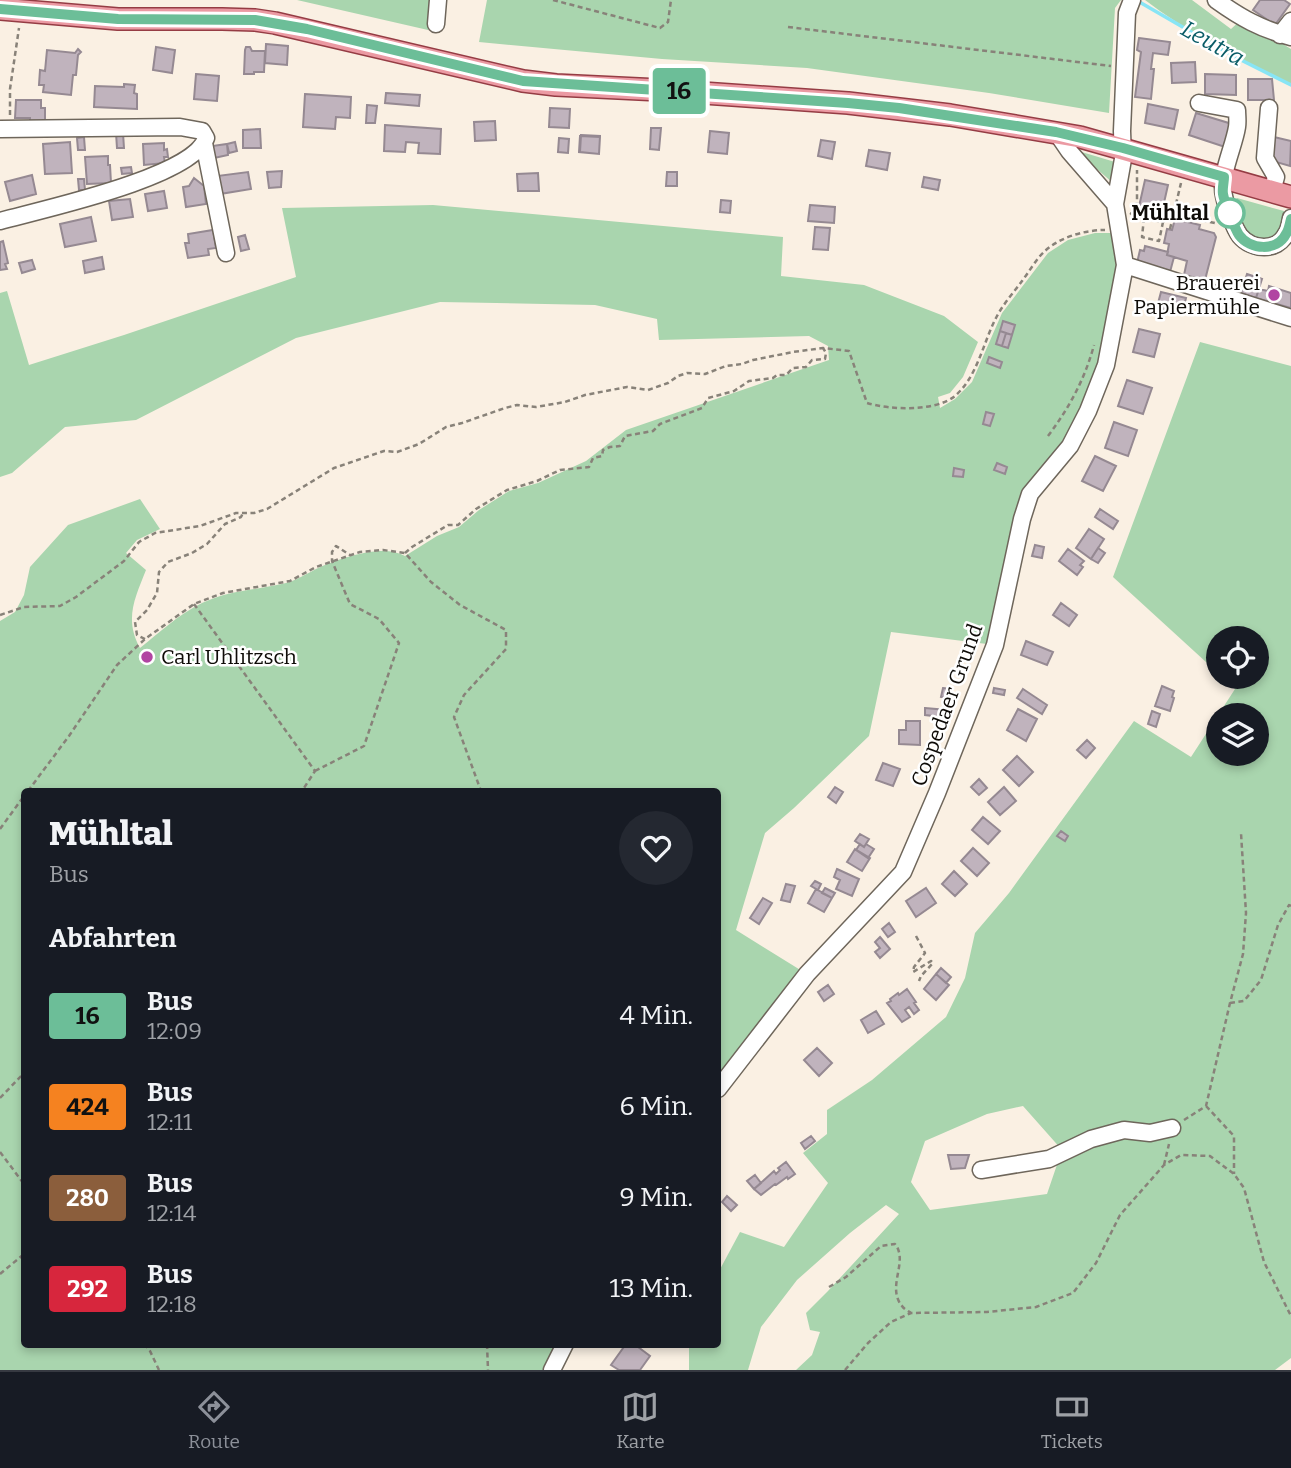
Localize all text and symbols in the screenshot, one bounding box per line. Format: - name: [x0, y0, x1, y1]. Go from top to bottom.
- water label: Leutra: [1176, 14, 1250, 72]
- line badge: 16: [648, 68, 710, 114]
- text: 16: [667, 77, 691, 105]
- marker: Mühltal: [1215, 198, 1245, 228]
- place label: Mühltal: [1131, 200, 1209, 226]
- place label: Brauerei Papiermühle: [1134, 270, 1260, 320]
- marker: Brauerei Papiermühle: [1266, 287, 1282, 303]
- street label: Cospedaer Grund: [906, 620, 988, 790]
- map controls: [1206, 626, 1269, 766]
- button: locate: [1206, 626, 1269, 689]
- place label: Carl Uhlitzsch: [161, 644, 297, 670]
- marker: Carl Uhlitzsch: [139, 649, 155, 665]
- button: layers: [1206, 703, 1269, 766]
- button: heart: [619, 811, 693, 885]
- text: Mühltal: [49, 814, 173, 854]
- text: Bus: [49, 860, 89, 888]
- text: Abfahrten: [49, 923, 176, 954]
- text: Bus: [147, 986, 193, 1017]
- text: 4 Min.: [620, 1000, 693, 1031]
- text: 16: [75, 1002, 100, 1030]
- text: 12:09: [147, 1017, 202, 1045]
- text: Bus: [147, 1077, 193, 1108]
- text: 6 Min.: [620, 1091, 693, 1122]
- text: 424: [66, 1093, 109, 1121]
- text: 12:11: [147, 1108, 192, 1136]
- text: Bus: [147, 1168, 193, 1199]
- text: 9 Min.: [620, 1182, 693, 1213]
- text: 280: [66, 1184, 109, 1212]
- text: 12:14: [147, 1199, 196, 1227]
- text: Bus: [147, 1259, 193, 1290]
- text: 13 Min.: [609, 1273, 693, 1304]
- text: 292: [67, 1275, 108, 1303]
- text: 12:18: [147, 1290, 197, 1318]
- tab: Route: [188, 1388, 240, 1453]
- tab: Karte: [616, 1388, 665, 1453]
- tab: Tickets: [1041, 1388, 1103, 1453]

